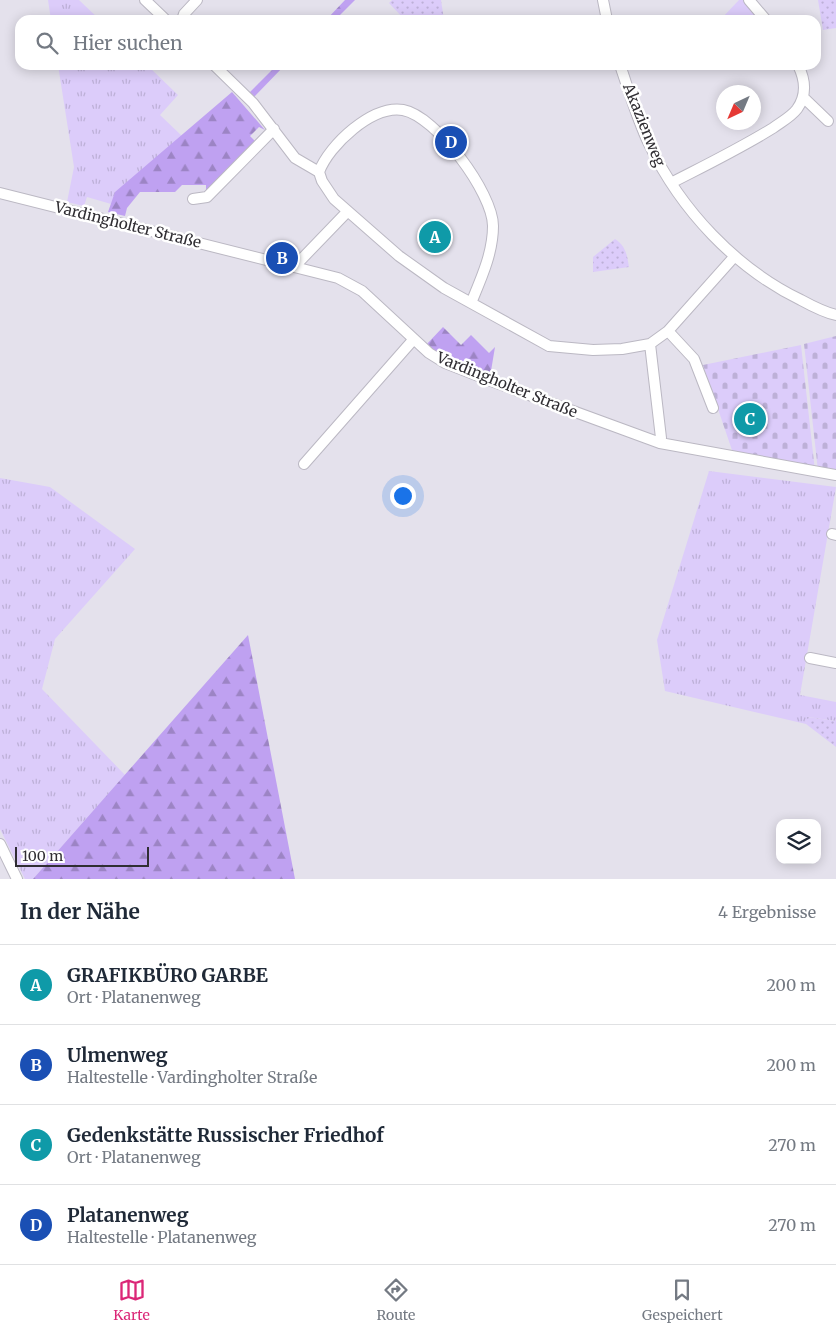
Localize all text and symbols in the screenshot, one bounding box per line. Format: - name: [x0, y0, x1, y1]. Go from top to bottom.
- search box: [15, 15, 821, 70]
- icon: search: [33, 29, 61, 57]
- text: Hier suchen: [73, 31, 183, 55]
- street label: Akazienweg: [619, 79, 670, 169]
- north arrow: [716, 85, 761, 130]
- pin: D: [435, 123, 467, 161]
- street label: Vardingholter Straße: [52, 197, 203, 252]
- pin: A: [419, 218, 451, 256]
- pin: B: [266, 239, 298, 277]
- street label: Vardingholter Straße: [433, 347, 580, 422]
- pin: C: [734, 400, 766, 438]
- your location: [390, 483, 416, 509]
- map controls: [776, 819, 821, 864]
- button: layers: [776, 819, 821, 864]
- scale bar: [15, 844, 149, 867]
- text: 100 m: [22, 847, 63, 865]
- text: In der Nähe: [20, 898, 140, 925]
- text: 4 Ergebnisse: [718, 902, 816, 922]
- text: GRAFIKBÜRO GARBE: [67, 963, 268, 987]
- text: A: [30, 975, 42, 995]
- text: 200 m: [766, 975, 816, 995]
- text: Ort · Platanenweg: [67, 987, 201, 1007]
- text: Ulmenweg: [67, 1043, 168, 1067]
- text: B: [30, 1055, 42, 1075]
- text: 200 m: [766, 1055, 816, 1075]
- text: Haltestelle · Vardingholter Straße: [67, 1067, 317, 1087]
- text: Gedenkstätte Russischer Friedhof: [67, 1123, 384, 1147]
- text: C: [31, 1135, 41, 1155]
- text: 270 m: [768, 1135, 816, 1155]
- text: Ort · Platanenweg: [67, 1147, 201, 1167]
- text: Platanenweg: [67, 1203, 189, 1227]
- text: D: [30, 1215, 42, 1235]
- text: 270 m: [768, 1215, 816, 1235]
- text: Haltestelle · Platanenweg: [67, 1227, 257, 1247]
- tab: Karte: [113, 1276, 150, 1324]
- tab: Route: [376, 1276, 415, 1324]
- tab: Gespeichert: [642, 1276, 723, 1324]

